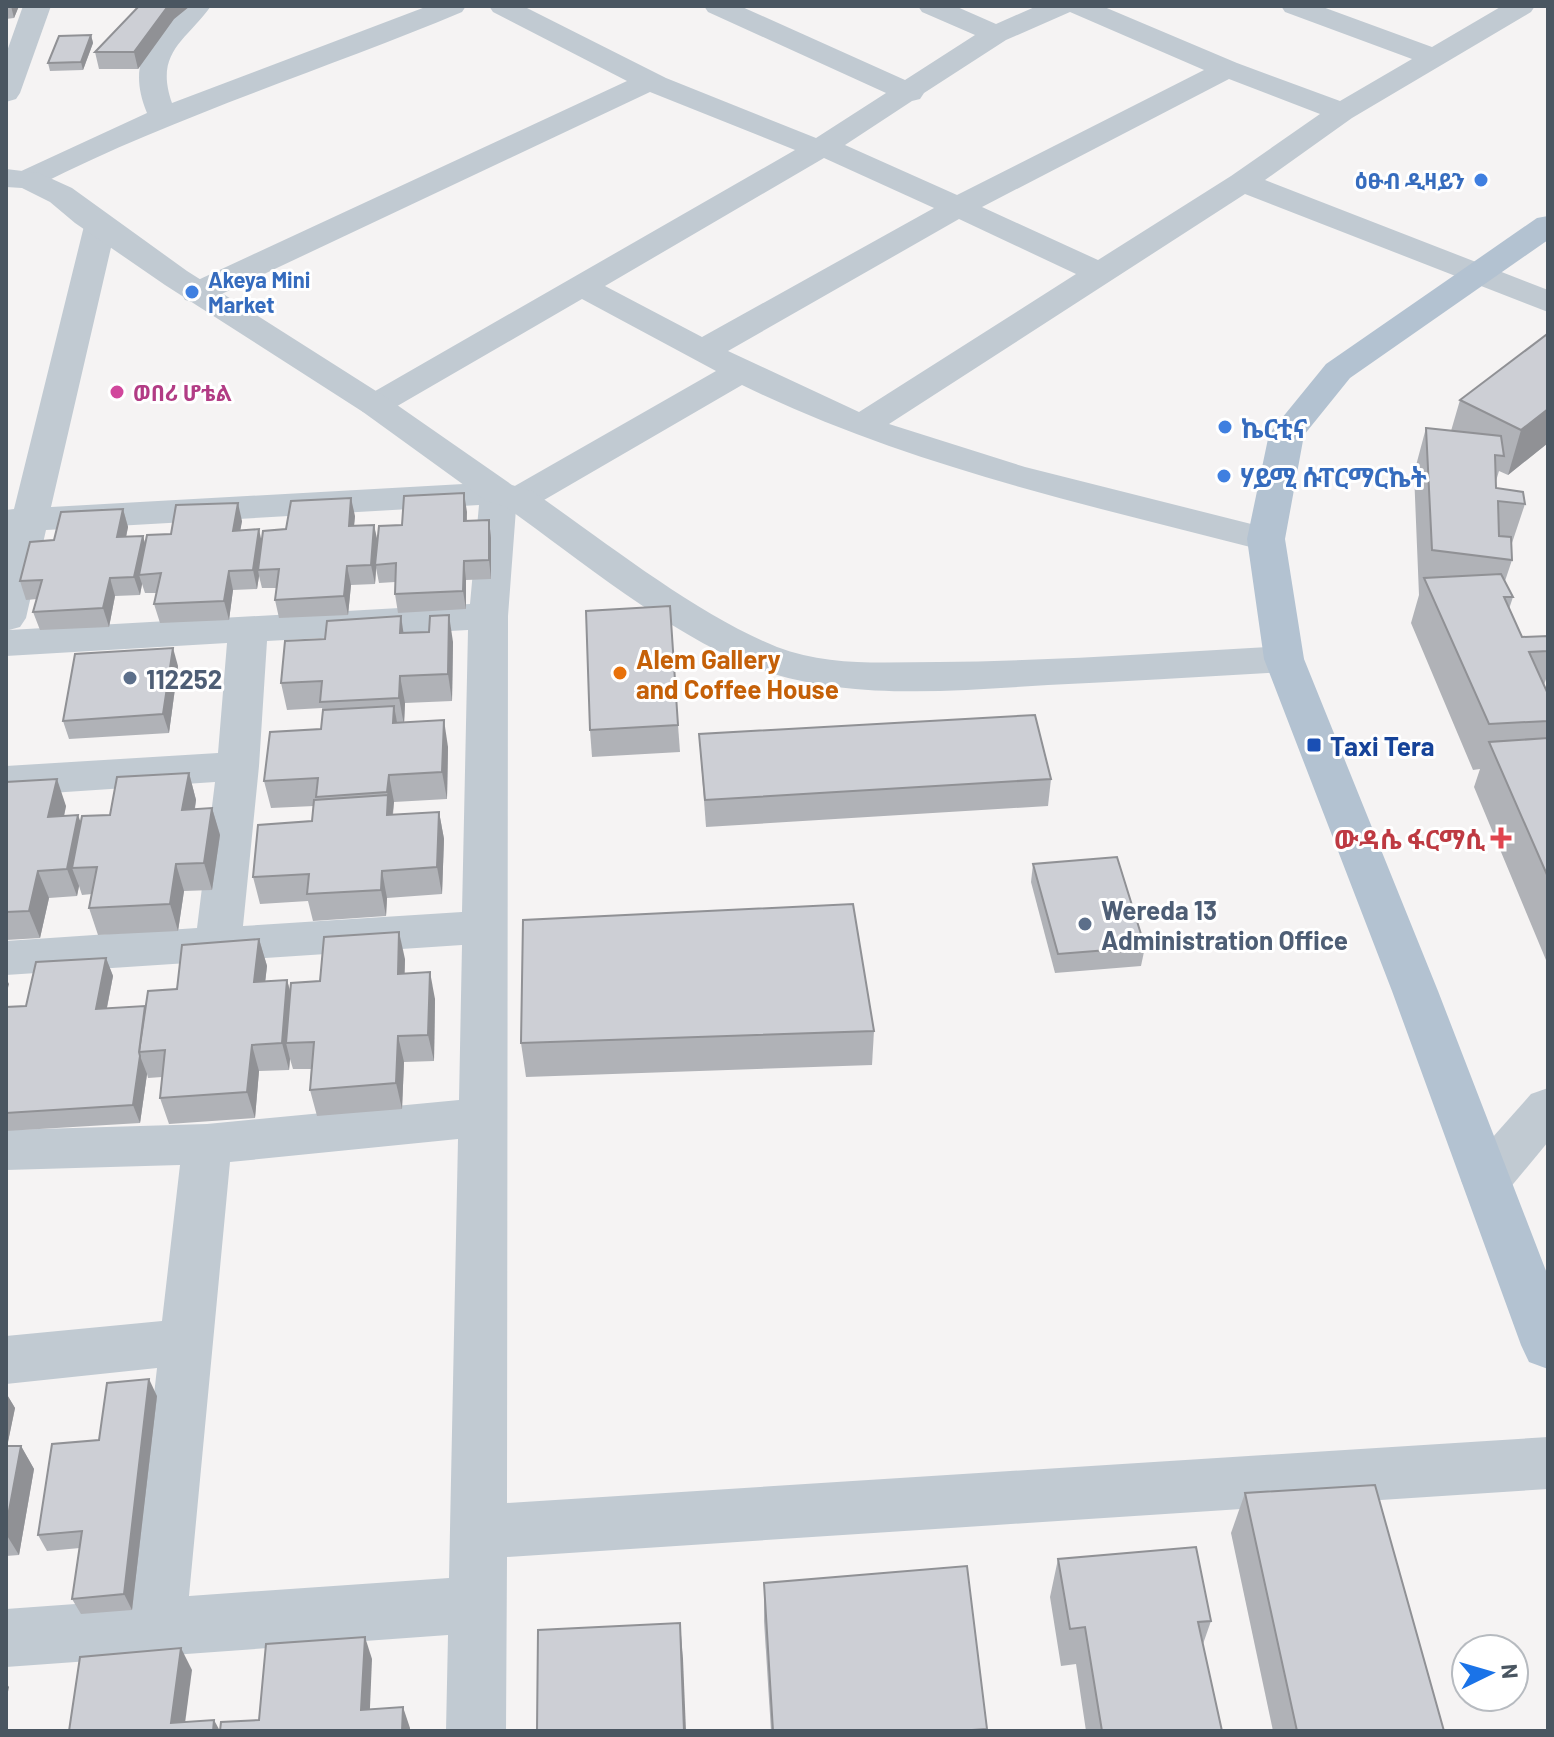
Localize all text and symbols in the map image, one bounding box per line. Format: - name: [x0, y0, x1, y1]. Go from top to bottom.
- place label: ዕፁብ ዲዛይን: [1355, 167, 1465, 193]
- marker: ዕፁብ ዲዛይን: [1472, 171, 1490, 189]
- place label: Akeya Mini Market: [208, 266, 310, 317]
- marker: Akeya Mini Market: [183, 283, 201, 301]
- place label: ወበሪ ሆቴል: [133, 379, 232, 405]
- marker: ወበሪ ሆቴል: [108, 383, 126, 401]
- place label: ኬርቲና: [1241, 412, 1308, 443]
- marker: ኬርቲና: [1216, 418, 1234, 436]
- place label: ሃይሚ ሱፐርማርኬት: [1240, 461, 1427, 492]
- marker: ሃይሚ ሱፐርማርኬት: [1215, 467, 1233, 485]
- place label: Alem Gallery and Coffee House: [636, 643, 839, 704]
- place label: 112252: [146, 663, 222, 694]
- marker: Alem Gallery and Coffee House: [611, 664, 629, 682]
- marker: 112252: [121, 669, 139, 687]
- place label: Taxi Tera: [1330, 730, 1435, 761]
- marker: Taxi Tera: [1305, 736, 1323, 754]
- place label: ውዳሴ ፋርማሲ: [1334, 823, 1485, 854]
- marker: ውዳሴ ፋርማሲ: [1492, 829, 1510, 847]
- place label: Wereda 13 Administration Office: [1101, 894, 1348, 955]
- marker: Wereda 13 Administration Office: [1076, 915, 1094, 933]
- north arrow: [1450, 1633, 1530, 1713]
- text: N: [1497, 1663, 1525, 1680]

